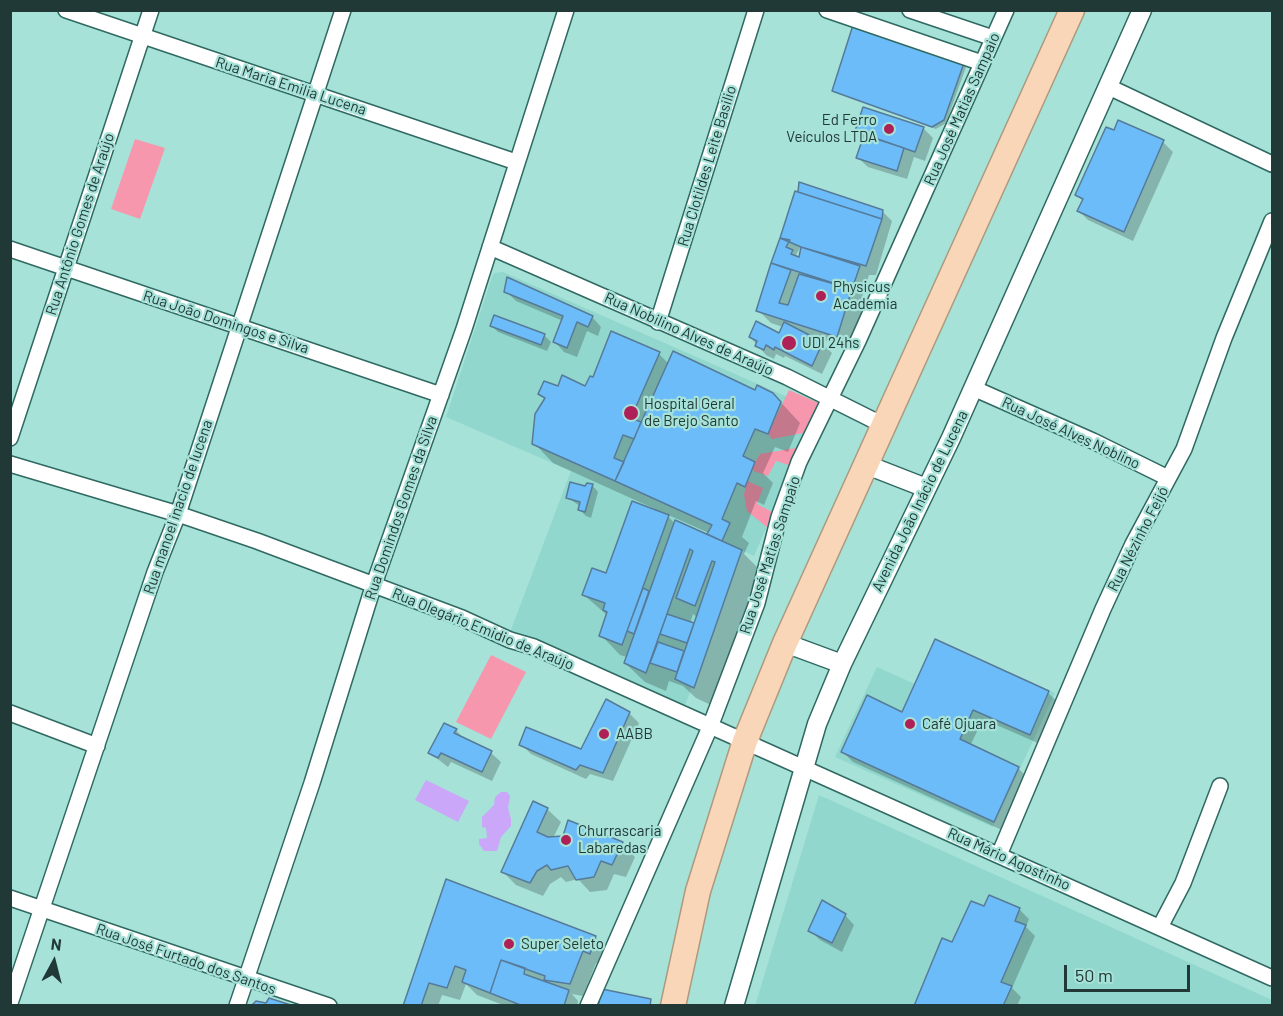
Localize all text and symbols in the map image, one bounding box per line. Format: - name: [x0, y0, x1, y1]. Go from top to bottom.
- street label: Rua José Matias Sampaio: [920, 30, 1004, 188]
- street label: Rua Maria Emilia Lucena: [213, 53, 369, 119]
- street label: Rua Clotildes Leite Basilio: [674, 83, 740, 249]
- place label: Ed Ferro Veículos LTDA: [786, 111, 877, 146]
- marker: Ed Ferro Veículos LTDA: [882, 122, 896, 136]
- street label: Rua Antônio Gomes de Araújo: [42, 131, 118, 317]
- place label: Physicus Academia: [833, 278, 897, 313]
- street label: Rua João Domingos e Silva: [141, 287, 311, 357]
- street label: Rua Nobilino Alves de Araújo: [602, 288, 776, 380]
- marker: Physicus Academia: [814, 289, 828, 303]
- marker: UDI 24hs: [780, 334, 798, 352]
- place label: UDI 24hs: [802, 334, 859, 352]
- street label: Rua José Alves Noblino: [999, 393, 1143, 473]
- place label: Hospital Geral de Brejo Santo: [644, 395, 739, 430]
- marker: Hospital Geral de Brejo Santo: [622, 404, 640, 422]
- street label: Avenida João Inácio de Lucena: [868, 407, 972, 595]
- street label: Rua Domindos Gomes da Silva: [361, 414, 441, 602]
- street label: Rua manoel inacio de lucena: [140, 418, 216, 596]
- street label: Rua José Matias Sampaio: [736, 474, 804, 636]
- street label: Rua Nézinho Feijó: [1104, 484, 1172, 594]
- street label: Rua Olegário Emidio de Araújo: [389, 584, 577, 674]
- place label: Café Ojuara: [922, 715, 996, 733]
- marker: Café Ojuara: [903, 717, 917, 731]
- place label: AABB: [616, 725, 653, 743]
- marker: AABB: [597, 727, 611, 741]
- place label: Churrascaria Labaredas: [578, 822, 661, 857]
- street label: Rua Mário Agostinho: [945, 824, 1073, 894]
- marker: Churrascaria Labaredas: [559, 833, 573, 847]
- street label: Rua José Furtado dos Santos: [94, 920, 278, 998]
- north arrow: [24, 932, 84, 992]
- text: N: [50, 934, 63, 954]
- place label: Super Seleto: [521, 935, 604, 953]
- marker: Super Seleto: [502, 937, 516, 951]
- scale bar: [1067, 953, 1193, 991]
- text: 50 m: [1075, 964, 1113, 986]

